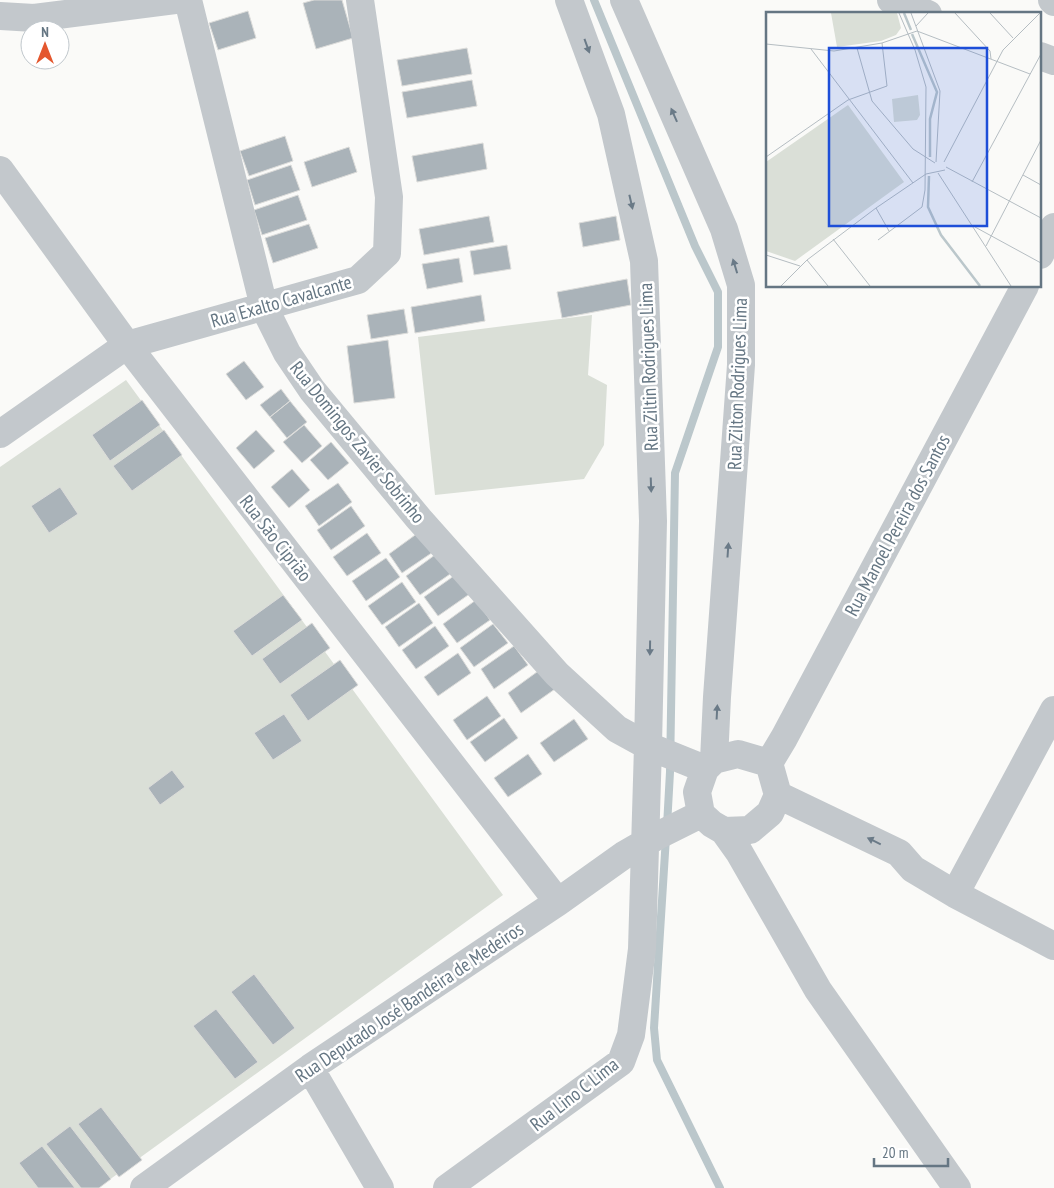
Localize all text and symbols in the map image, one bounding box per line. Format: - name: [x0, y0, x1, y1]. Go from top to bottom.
- inset map: [766, 12, 1042, 288]
- north arrow: [20, 20, 70, 70]
- text: N: [41, 23, 49, 41]
- one-way arrow: [584, 38, 591, 53]
- one-way arrow: [670, 108, 678, 122]
- one-way arrow: [627, 194, 635, 209]
- one-way arrow: [730, 258, 738, 273]
- street label: Rua Exalto Cavalcante: [208, 269, 354, 333]
- street label: Rua Ziltin Rodrigues Lima: [633, 283, 663, 451]
- street label: Rua Zilton Rodrigues Lima: [722, 298, 752, 470]
- street label: Rua Domingos Zavier Sobrinho: [285, 356, 431, 528]
- street label: Rua Manoel Pereira dos Santos: [839, 430, 955, 620]
- one-way arrow: [648, 477, 656, 493]
- street label: Rua São Ciprião: [235, 490, 317, 586]
- one-way arrow: [724, 541, 732, 557]
- one-way arrow: [646, 640, 654, 656]
- one-way arrow: [713, 703, 721, 719]
- one-way arrow: [867, 837, 881, 845]
- street label: Rua Deputado José Bandeira de Medeiros: [290, 917, 528, 1087]
- street label: Rua Lino C Lima: [525, 1052, 623, 1136]
- scale bar: [874, 1136, 948, 1168]
- text: 20 m: [882, 1143, 908, 1162]

